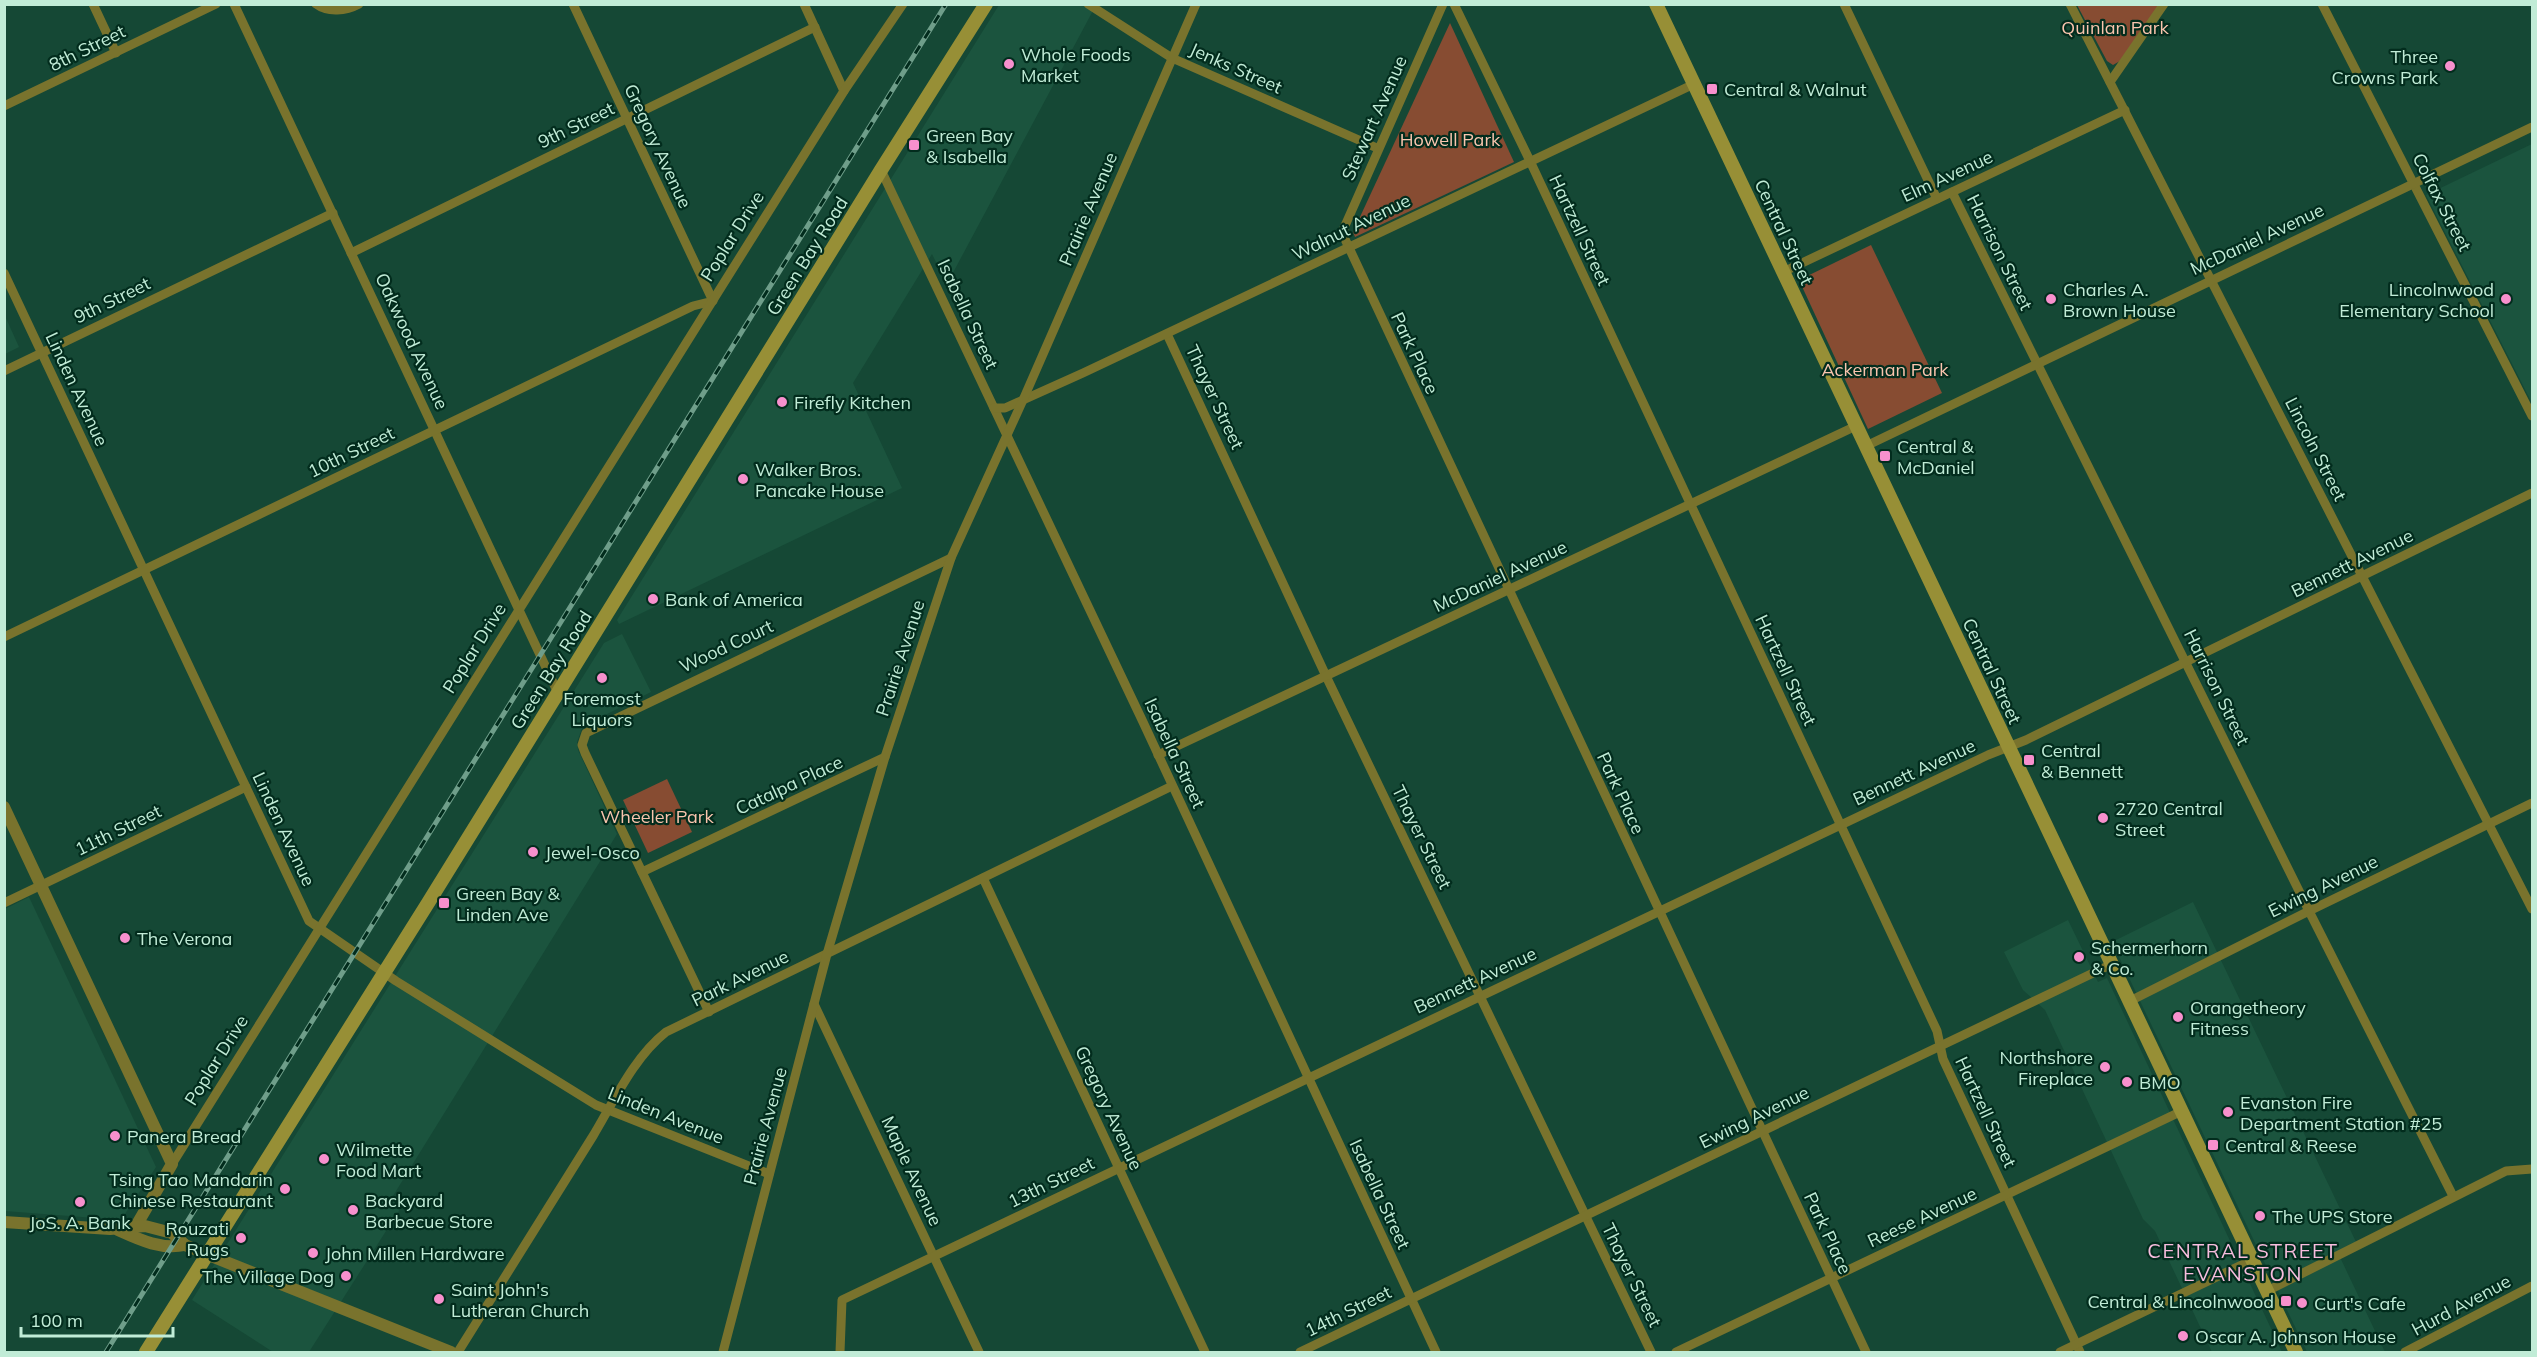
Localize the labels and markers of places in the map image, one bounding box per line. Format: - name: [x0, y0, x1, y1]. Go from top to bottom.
- place label: Whole Foods Market: [1021, 43, 1131, 87]
- place label: Three Crowns Park: [2331, 45, 2439, 89]
- marker: Whole Foods Market: [1002, 57, 1016, 71]
- marker: Three Crowns Park: [2443, 59, 2457, 73]
- place label: Central & Walnut: [1724, 78, 1867, 101]
- marker: Central & Walnut: [1705, 82, 1719, 96]
- place label: Green Bay & Isabella: [926, 124, 1013, 168]
- marker: Green Bay & Isabella: [907, 138, 921, 152]
- place label: Charles A. Brown House: [2063, 278, 2176, 322]
- place label: Lincolnwood Elementary School: [2339, 278, 2494, 322]
- marker: Charles A. Brown House: [2044, 292, 2058, 306]
- marker: Lincolnwood Elementary School: [2499, 292, 2513, 306]
- place label: Firefly Kitchen: [794, 391, 911, 414]
- marker: Firefly Kitchen: [775, 395, 789, 409]
- place label: Central & McDaniel: [1897, 435, 1975, 479]
- marker: Central & McDaniel: [1878, 449, 1892, 463]
- place label: Walker Bros. Pancake House: [755, 458, 884, 502]
- marker: Walker Bros. Pancake House: [736, 472, 750, 486]
- place label: Bank of America: [665, 588, 803, 611]
- marker: Bank of America: [646, 592, 660, 606]
- marker: Foremost Liquors: [595, 671, 609, 685]
- place label: Foremost Liquors: [563, 687, 641, 731]
- place label: Central & Bennett: [2041, 739, 2123, 783]
- marker: Central & Bennett: [2022, 753, 2036, 767]
- place label: 2720 Central Street: [2115, 797, 2223, 841]
- marker: 2720 Central Street: [2096, 811, 2110, 825]
- place label: Jewel-Osco: [545, 841, 640, 864]
- marker: Jewel-Osco: [526, 845, 540, 859]
- place label: Green Bay & Linden Ave: [456, 882, 561, 926]
- marker: Green Bay & Linden Ave: [437, 896, 451, 910]
- place label: The Verona: [137, 927, 232, 950]
- marker: The Verona: [118, 931, 132, 945]
- place label: Schermerhorn & Co.: [2091, 936, 2208, 980]
- marker: Schermerhorn & Co.: [2072, 950, 2086, 964]
- place label: Orangetheory Fitness: [2190, 996, 2306, 1040]
- marker: Orangetheory Fitness: [2171, 1010, 2185, 1024]
- place label: Northshore Fireplace: [1999, 1046, 2093, 1090]
- marker: Northshore Fireplace: [2098, 1060, 2112, 1074]
- place label: BMO: [2139, 1071, 2181, 1094]
- marker: BMO: [2120, 1075, 2134, 1089]
- place label: Evanston Fire Department Station #25: [2240, 1091, 2442, 1135]
- marker: Evanston Fire Department Station #25: [2221, 1105, 2235, 1119]
- place label: Panera Bread: [127, 1125, 241, 1148]
- marker: Panera Bread: [108, 1129, 122, 1143]
- place label: Central & Reese: [2225, 1134, 2357, 1157]
- place label: Wilmette Food Mart: [336, 1138, 421, 1182]
- marker: Central & Reese: [2206, 1138, 2220, 1152]
- marker: Wilmette Food Mart: [317, 1152, 331, 1166]
- place label: Tsing Tao Mandarin Chinese Restaurant: [109, 1168, 273, 1212]
- marker: Tsing Tao Mandarin Chinese Restaurant: [278, 1182, 292, 1196]
- place label: Backyard Barbecue Store: [365, 1189, 493, 1233]
- marker: JoS. A. Bank: [73, 1195, 87, 1209]
- marker: Backyard Barbecue Store: [346, 1203, 360, 1217]
- place label: The UPS Store: [2272, 1205, 2393, 1228]
- marker: The UPS Store: [2253, 1209, 2267, 1223]
- place label: JoS. A. Bank: [29, 1211, 131, 1234]
- place label: Rouzati Rugs: [165, 1217, 229, 1261]
- marker: Rouzati Rugs: [234, 1231, 248, 1245]
- place label: John Millen Hardware: [325, 1242, 505, 1265]
- marker: John Millen Hardware: [306, 1246, 320, 1260]
- place label: The Village Dog: [202, 1265, 334, 1288]
- marker: The Village Dog: [339, 1269, 353, 1283]
- place label: Saint John's Lutheran Church: [451, 1278, 589, 1322]
- place label: Central & Lincolnwood: [2087, 1290, 2274, 1313]
- marker: Saint John's Lutheran Church: [432, 1292, 446, 1306]
- place label: Curt's Cafe: [2314, 1292, 2406, 1315]
- marker: Central & Lincolnwood: [2279, 1294, 2293, 1308]
- marker: Curt's Cafe: [2295, 1296, 2309, 1310]
- place label: Oscar A. Johnson House: [2195, 1325, 2396, 1348]
- marker: Oscar A. Johnson House: [2176, 1329, 2190, 1343]

